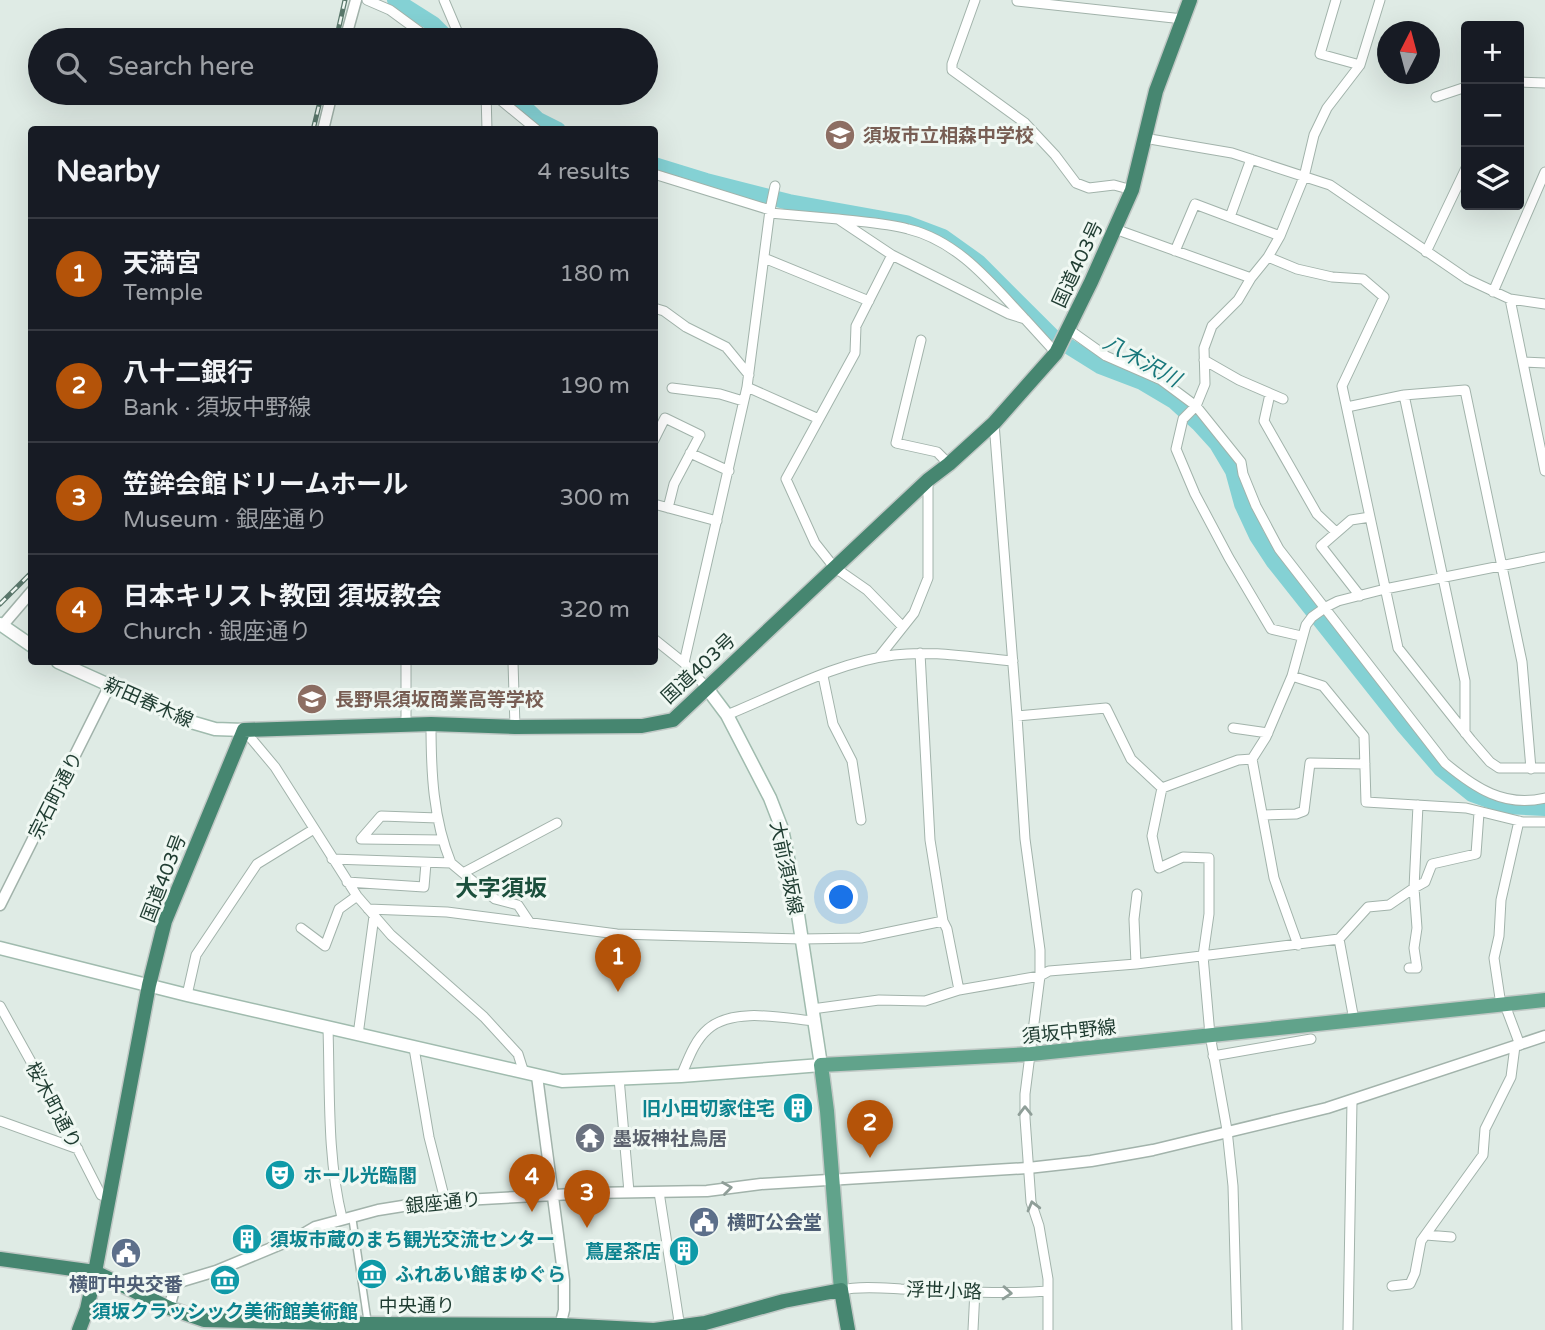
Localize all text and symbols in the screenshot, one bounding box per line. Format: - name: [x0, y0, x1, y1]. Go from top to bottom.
- north arrow: [1377, 21, 1440, 84]
- map controls: [1461, 21, 1524, 210]
- button: +: [1461, 21, 1524, 84]
- search box: [28, 28, 658, 105]
- icon: search: [52, 48, 90, 86]
- text: Search here: [108, 51, 254, 82]
- button: −: [1461, 84, 1524, 147]
- school or university icon: 須坂市立相森中学校: [823, 118, 857, 152]
- place label: 須坂市立相森中学校: [863, 125, 1034, 147]
- button: layers: [1461, 147, 1524, 210]
- text: Nearby: [56, 153, 160, 190]
- text: 4 results: [537, 158, 630, 186]
- street label: 国道403号: [1048, 218, 1107, 311]
- text: 天満宮: [123, 248, 201, 279]
- text: 1: [72, 260, 86, 288]
- text: 180 m: [560, 260, 630, 288]
- text: Temple: [123, 279, 203, 307]
- water label: 八木沢川: [1099, 330, 1186, 394]
- text: 八十二銀行: [123, 357, 253, 388]
- text: 2: [72, 372, 86, 400]
- text: 190 m: [560, 372, 630, 400]
- text: Bank · 須坂中野線: [123, 394, 311, 422]
- text: 笠鉾会館ドリームホール: [123, 469, 408, 500]
- text: 3: [72, 484, 86, 512]
- text: 300 m: [560, 484, 630, 512]
- text: Museum · 銀座通り: [123, 506, 328, 534]
- text: 日本キリスト教団 須坂教会: [123, 581, 442, 612]
- text: 4: [72, 596, 86, 624]
- text: 320 m: [560, 596, 630, 624]
- text: Church · 銀座通り: [123, 618, 312, 646]
- street label: 国道403号: [657, 629, 740, 708]
- street label: 新田春木線: [101, 674, 196, 732]
- school or university icon: 長野県須坂商業高等学校: [295, 682, 329, 716]
- place label: 長野県須坂商業高等学校: [335, 689, 544, 711]
- street label: 宗石町通り: [25, 748, 87, 843]
- street label: 大前須坂線: [765, 819, 807, 917]
- street label: 国道403号: [137, 831, 191, 926]
- district label: 大字須坂: [455, 875, 547, 903]
- your location: [824, 880, 858, 914]
- pin: 1: [595, 934, 641, 992]
- street label: 須坂中野線: [1021, 1016, 1118, 1048]
- street label: 桜木町通り: [21, 1058, 85, 1153]
- building icon: 旧小田切家住宅: [781, 1091, 815, 1125]
- place label: 旧小田切家住宅: [642, 1098, 775, 1120]
- pin: 2: [847, 1100, 893, 1158]
- one-way arrow: [1017, 1105, 1033, 1116]
- temple icon: 墨坂神社鳥居: [573, 1121, 607, 1155]
- place label: 墨坂神社鳥居: [613, 1128, 727, 1150]
- pin: 4: [509, 1154, 555, 1212]
- theatre icon: ホール光臨閣: [263, 1158, 297, 1192]
- place label: ホール光臨閣: [303, 1165, 417, 1187]
- pin: 3: [564, 1170, 610, 1228]
- one-way arrow: [721, 1181, 733, 1196]
- street label: 銀座通り: [404, 1188, 482, 1218]
- one-way arrow: [1027, 1200, 1041, 1212]
- public building icon: 横町公会堂: [687, 1205, 721, 1239]
- place label: 横町公会堂: [727, 1212, 822, 1234]
- building icon: 須坂市蔵のまち観光交流センター: [230, 1222, 264, 1256]
- place label: 須坂市蔵のまち観光交流センター: [270, 1229, 555, 1251]
- building icon: 蔦屋茶店: [667, 1234, 701, 1268]
- public building icon: 横町中央交番: [109, 1236, 143, 1270]
- place label: 蔦屋茶店: [585, 1241, 661, 1263]
- museum icon: ふれあい館まゆぐら: [355, 1257, 389, 1291]
- museum icon: 須坂クラッシック美術館美術館: [208, 1263, 242, 1297]
- place label: ふれあい館まゆぐら: [395, 1264, 566, 1286]
- place label: 横町中央交番: [69, 1274, 183, 1296]
- street label: 浮世小路: [906, 1279, 982, 1303]
- one-way arrow: [1002, 1285, 1013, 1300]
- street label: 中央通り: [379, 1295, 455, 1317]
- place label: 須坂クラッシック美術館美術館: [92, 1301, 358, 1323]

